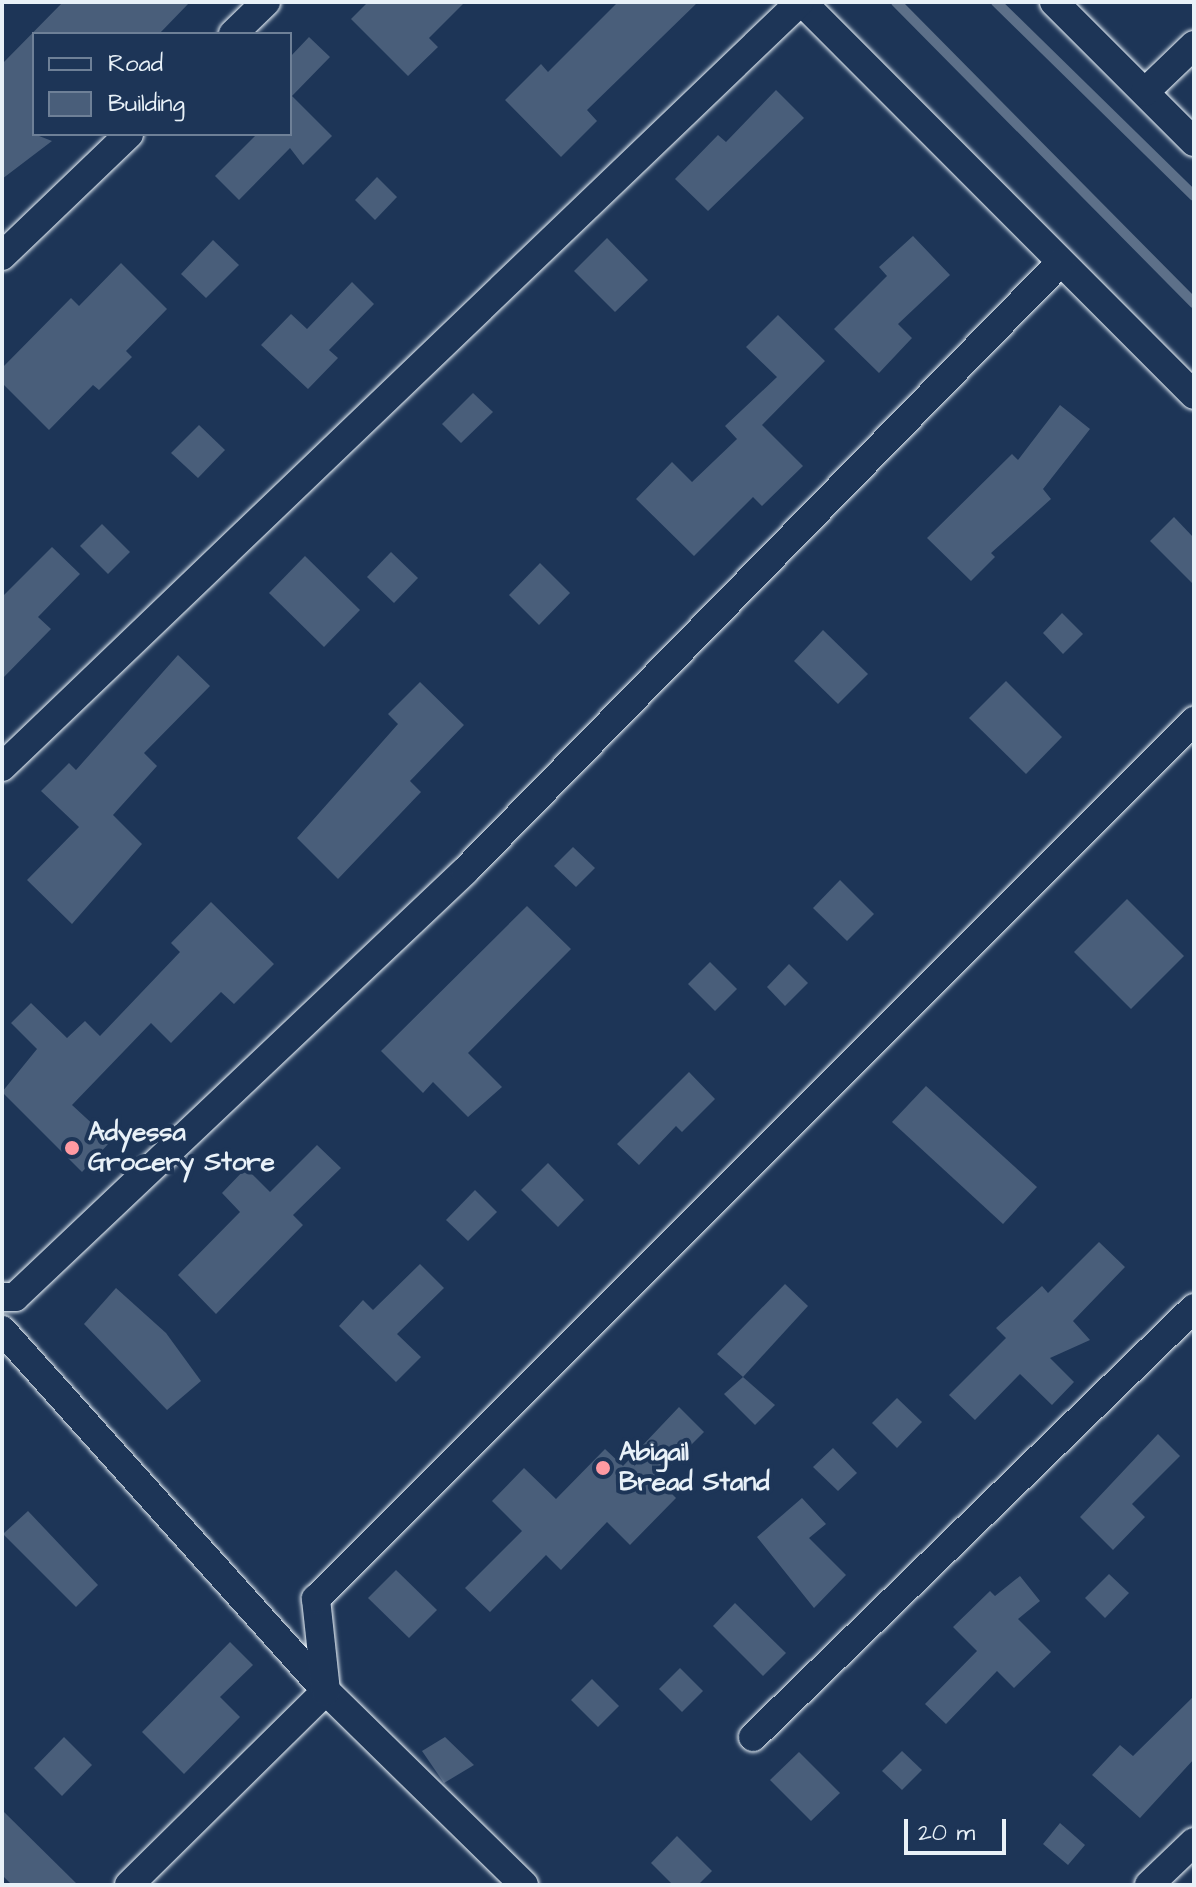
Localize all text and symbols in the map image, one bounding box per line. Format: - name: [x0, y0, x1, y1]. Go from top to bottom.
- legend: [32, 32, 292, 136]
- text: Road: [108, 47, 163, 81]
- text: Building: [108, 87, 185, 121]
- place label: Adyessa Grocery Store: [88, 1117, 275, 1178]
- marker: Adyessa Grocery Store: [63, 1139, 81, 1157]
- place label: Abigail Bread Stand: [619, 1437, 770, 1498]
- marker: Abigail Bread Stand: [594, 1459, 612, 1477]
- scale bar: [908, 1803, 1010, 1853]
- text: 20 m: [918, 1816, 975, 1850]

